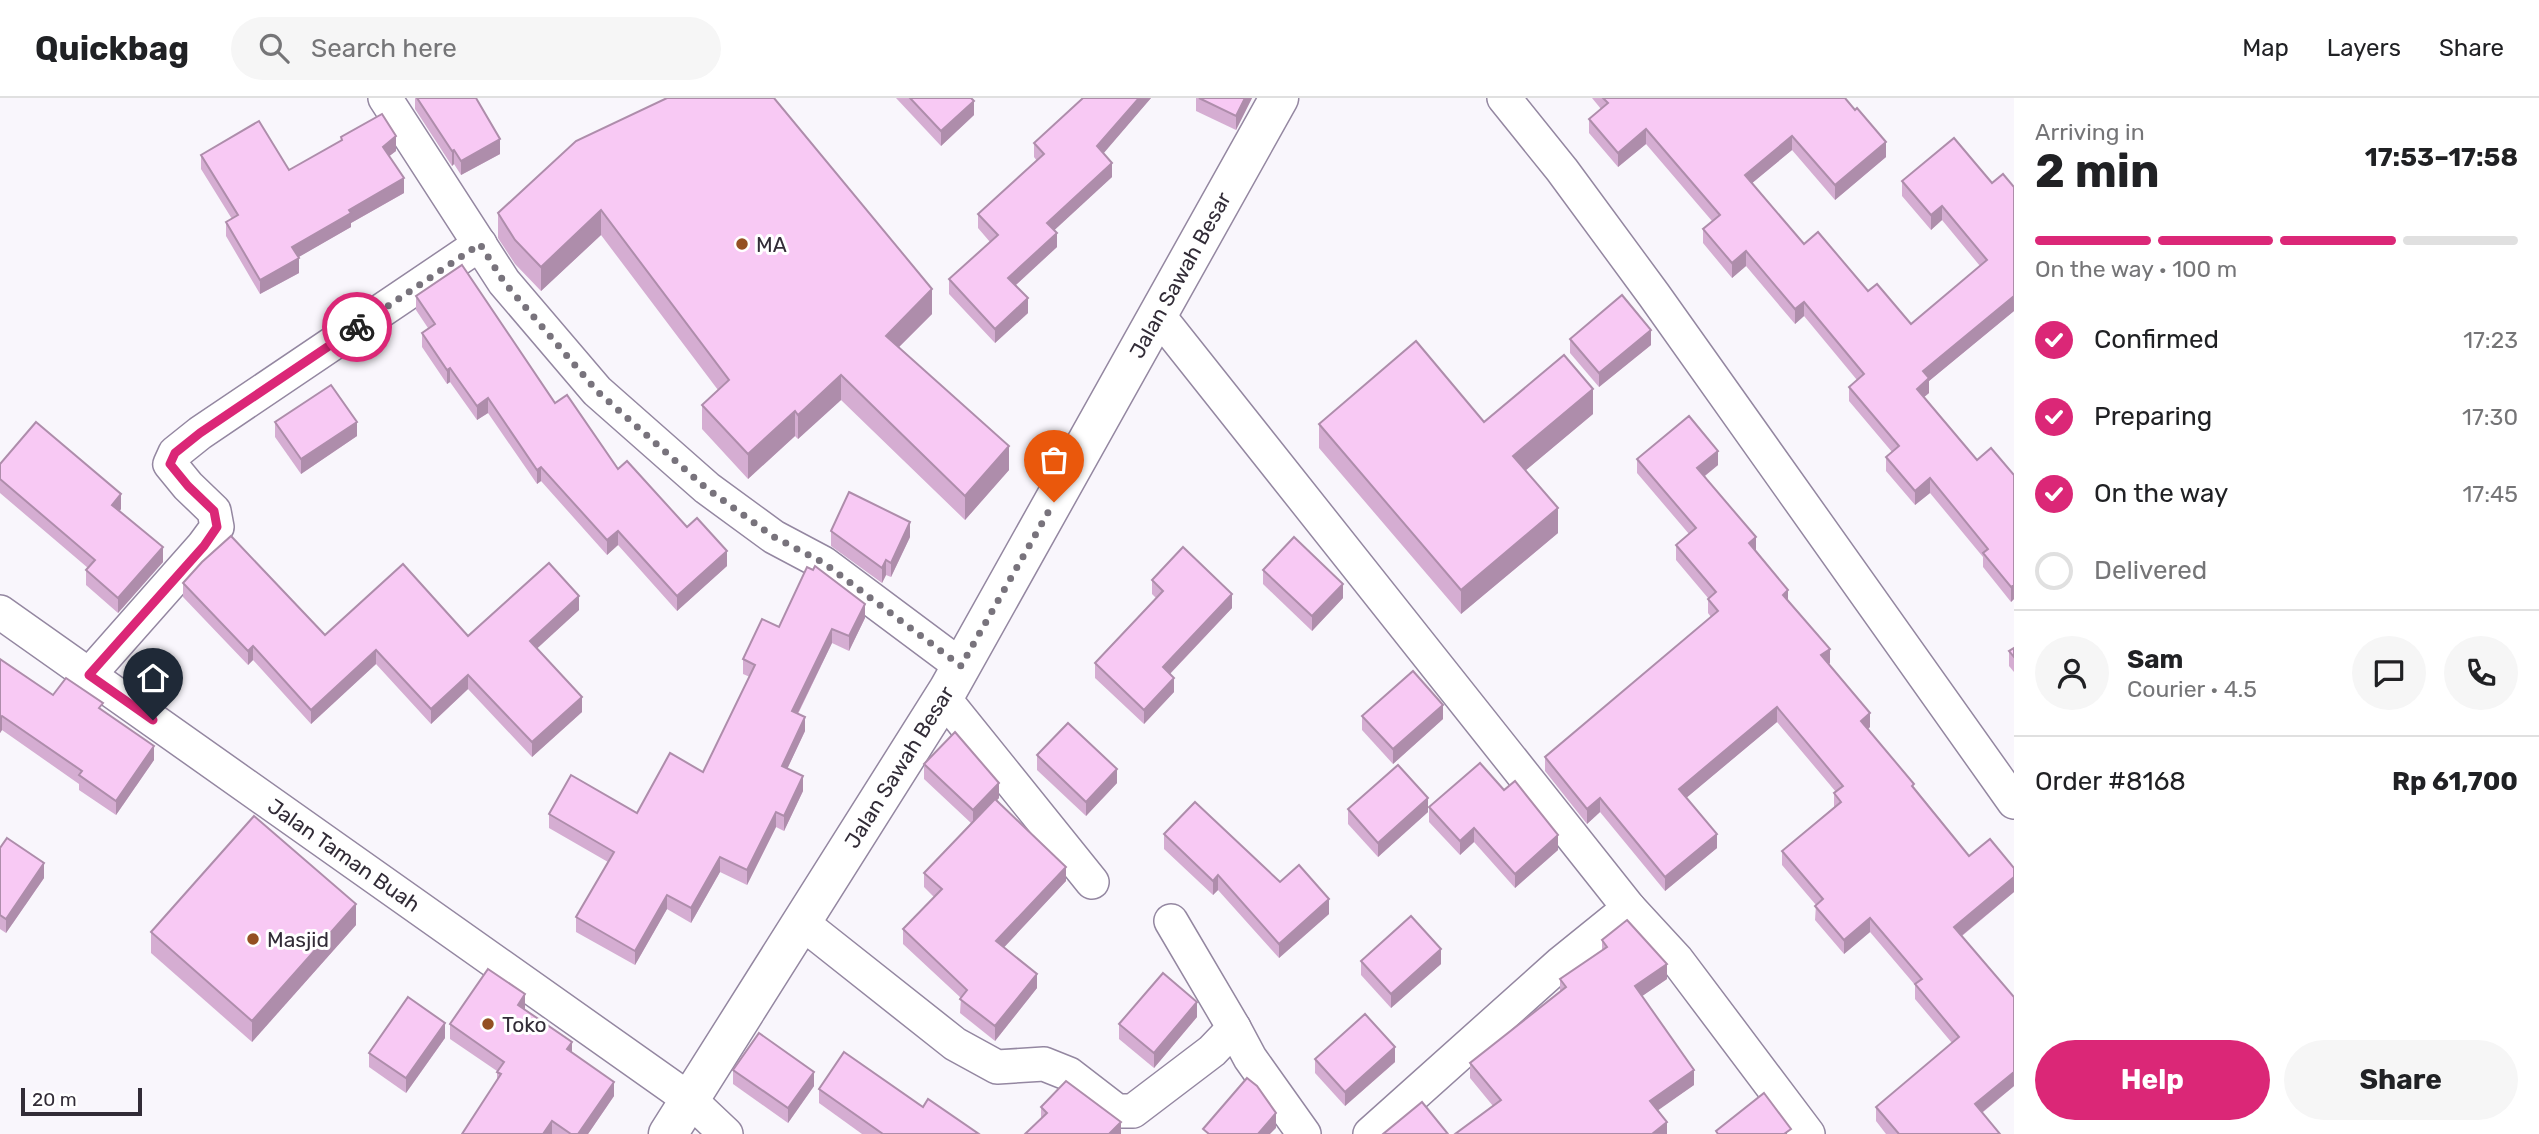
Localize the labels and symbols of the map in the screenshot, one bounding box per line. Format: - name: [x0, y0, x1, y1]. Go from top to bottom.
- street label: Jalan Sawah Besar: [1124, 188, 1236, 362]
- place label: MA: [756, 232, 787, 257]
- marker: MA: [734, 236, 750, 252]
- courier: [322, 292, 392, 362]
- pin: [1024, 430, 1084, 502]
- pin: [123, 648, 183, 720]
- street label: Jalan Sawah Besar: [839, 681, 959, 853]
- street label: Jalan Taman Buah: [263, 793, 425, 917]
- place label: Masjid: [267, 927, 329, 952]
- marker: Masjid: [245, 931, 261, 947]
- place label: Toko: [502, 1012, 547, 1037]
- marker: Toko: [480, 1016, 496, 1032]
- scale bar: [21, 1085, 142, 1117]

